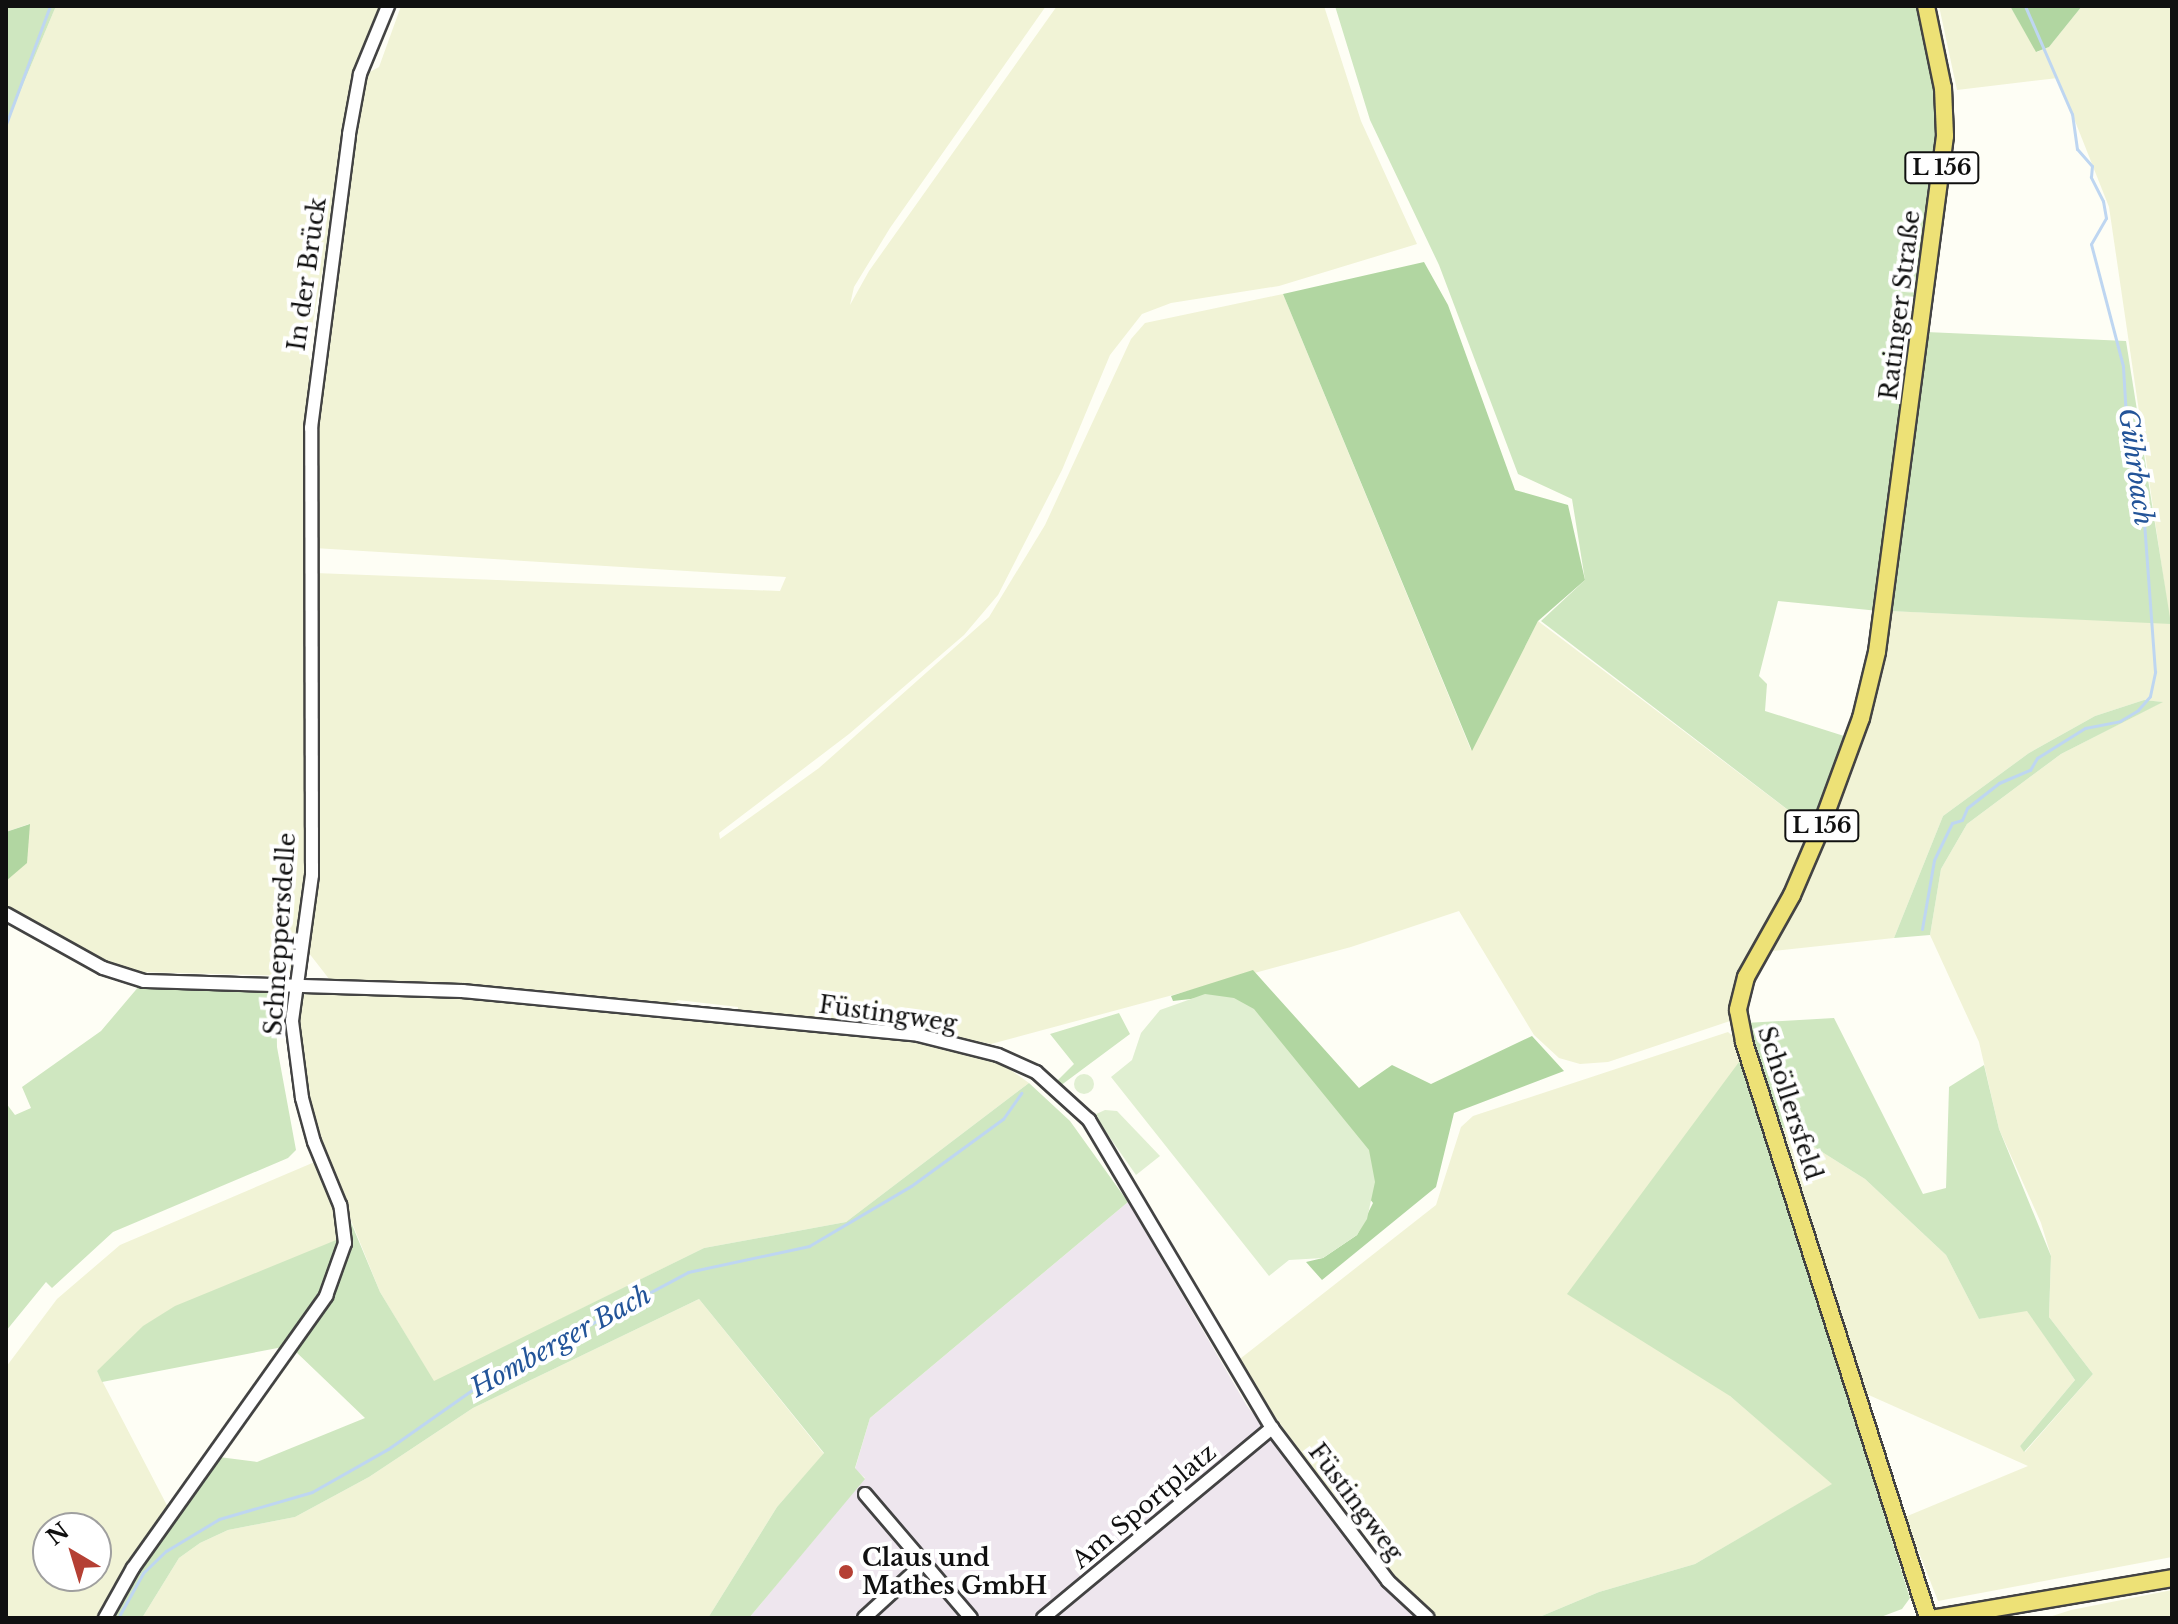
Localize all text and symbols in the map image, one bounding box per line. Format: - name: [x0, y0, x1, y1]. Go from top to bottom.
- road number: L 156: [1904, 150, 1980, 186]
- street label: In der Brück: [282, 195, 332, 353]
- street label: Ratinger Straße: [1874, 208, 1926, 402]
- water label: Gührbach: [2111, 406, 2159, 528]
- road number: L 156: [1784, 808, 1860, 844]
- street label: Schneppersdelle: [259, 832, 301, 1036]
- street label: Füstingweg: [817, 990, 959, 1038]
- street label: Schöllersfeld: [1752, 1023, 1828, 1183]
- water label: Homberger Bach: [465, 1279, 657, 1405]
- street label: Am Sportplatz: [1066, 1437, 1222, 1575]
- street label: Füstingweg: [1303, 1438, 1409, 1566]
- north arrow: [32, 1512, 112, 1592]
- text: N: [42, 1517, 75, 1551]
- place label: Claus und Mathes GmbH: [862, 1544, 1047, 1600]
- marker: Claus und Mathes GmbH: [837, 1563, 855, 1581]

